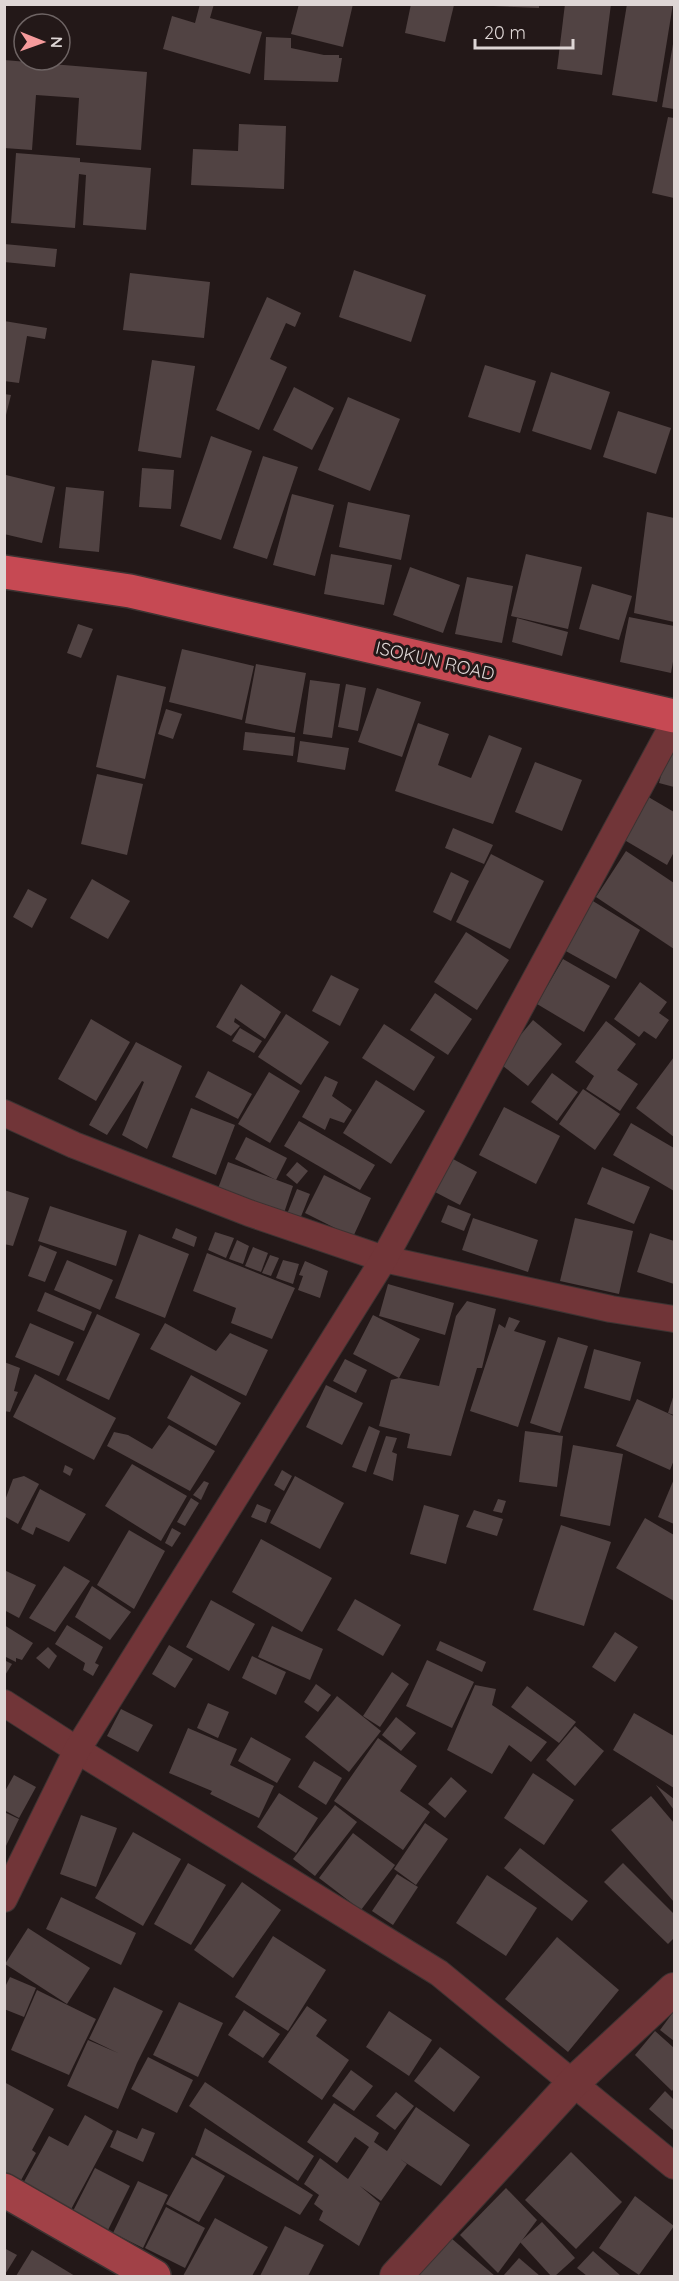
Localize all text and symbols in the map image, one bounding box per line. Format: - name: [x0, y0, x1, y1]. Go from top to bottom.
- north arrow: [12, 12, 72, 72]
- scale bar: [475, 12, 572, 50]
- text: 20 m: [484, 21, 526, 44]
- text: N: [47, 36, 67, 48]
- street label: ISOKUN ROAD: [373, 636, 497, 685]

